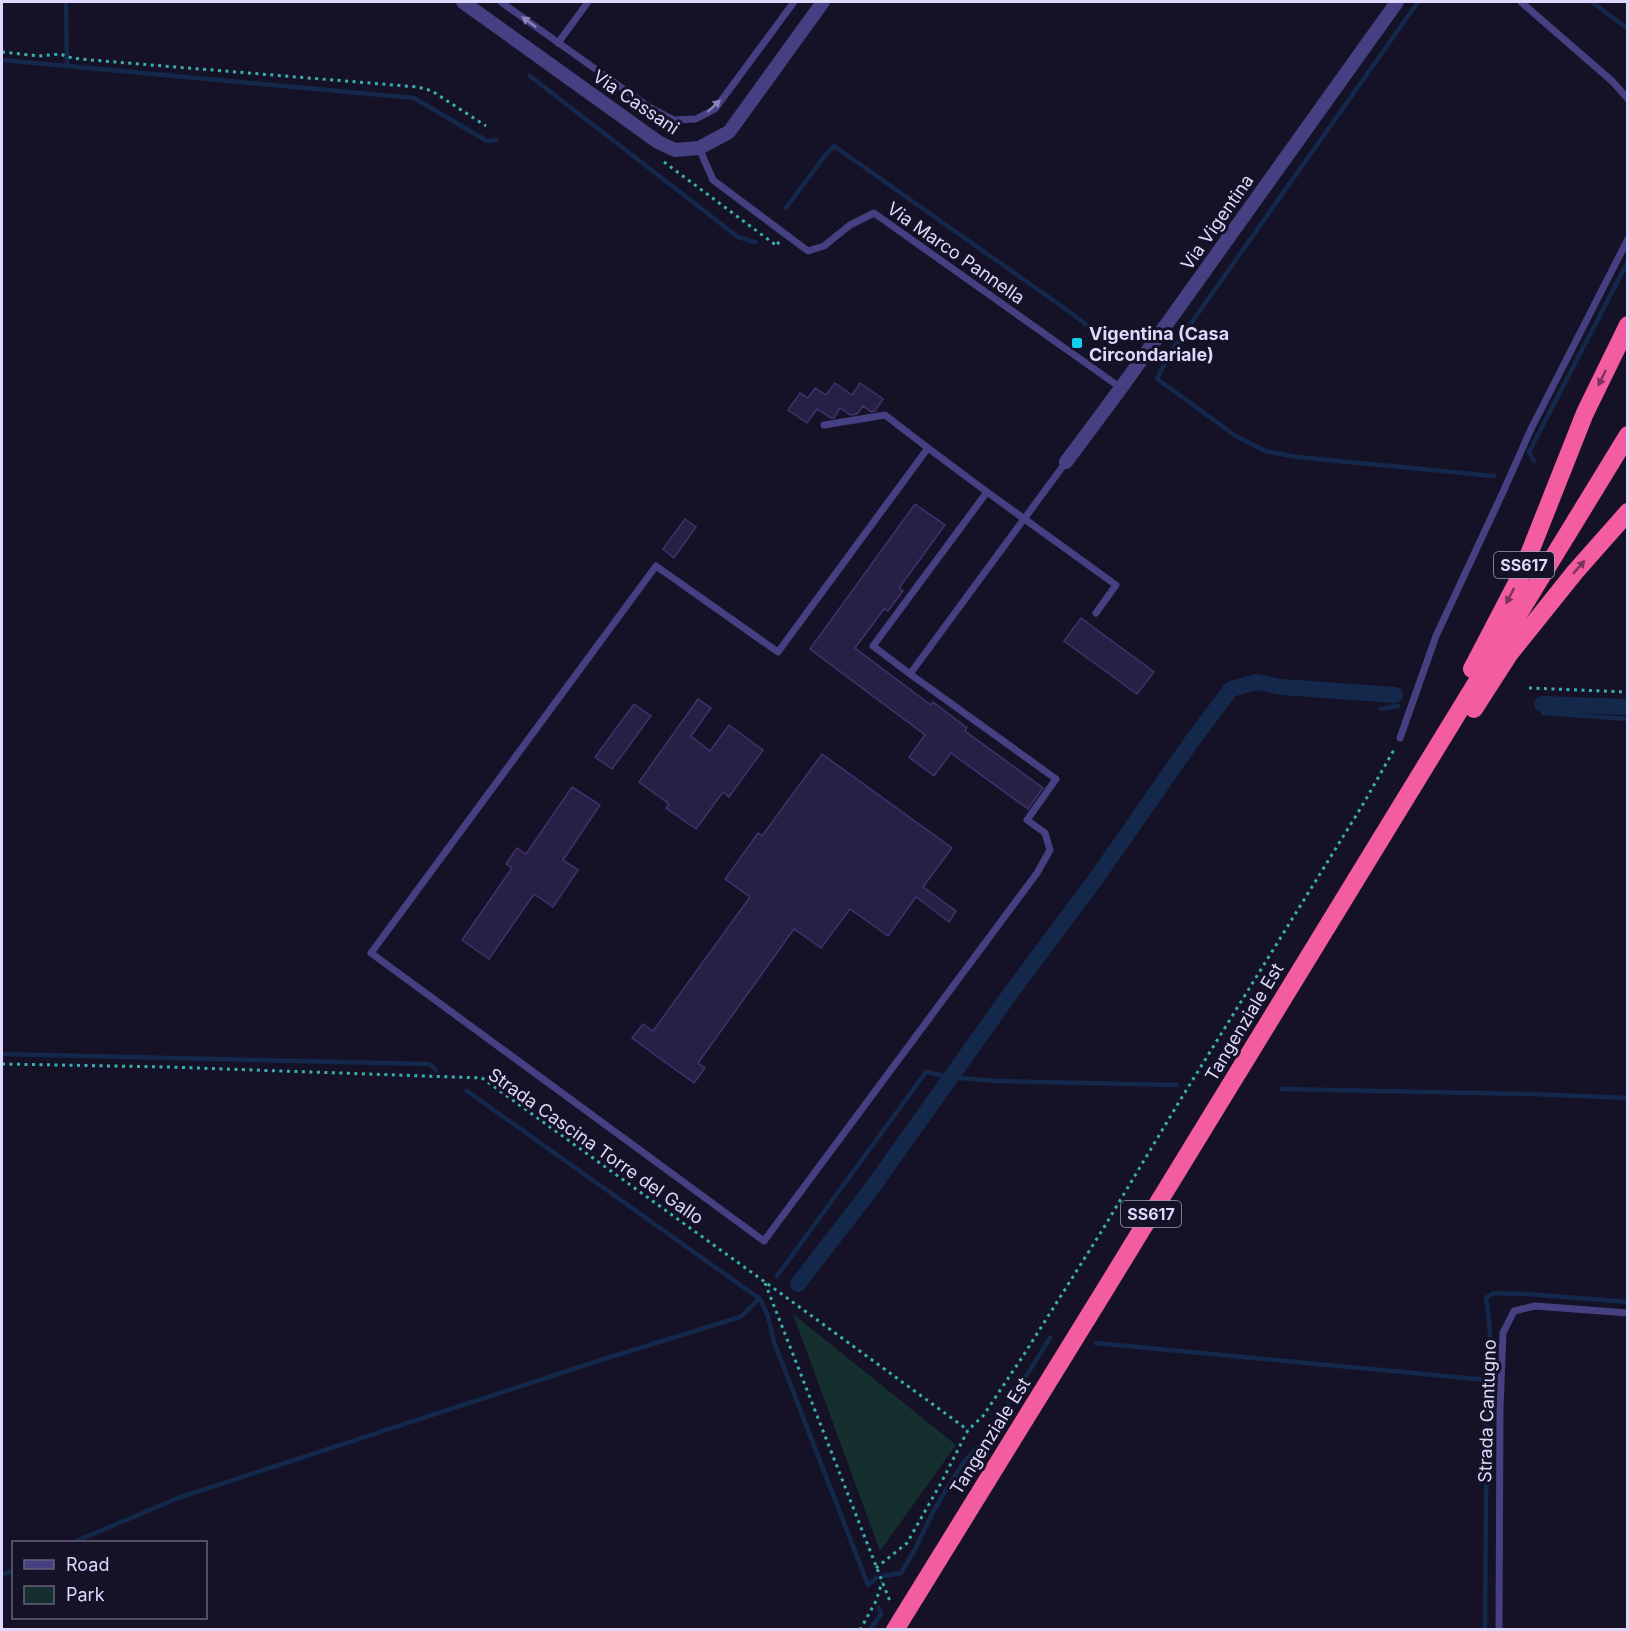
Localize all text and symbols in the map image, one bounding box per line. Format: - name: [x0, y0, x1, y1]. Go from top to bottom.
- one-way arrow: [522, 16, 538, 28]
- street label: Via Cassani: [589, 66, 683, 138]
- one-way arrow: [706, 100, 720, 114]
- street label: Via Vigentina: [1176, 170, 1258, 274]
- street label: Via Marco Pannella: [883, 198, 1029, 308]
- place label: Vigentina (Casa Circondariale): [1089, 323, 1229, 365]
- marker: Vigentina (Casa Circondariale): [1070, 336, 1084, 350]
- one-way arrow: [1598, 369, 1607, 386]
- road number: SS617: [1494, 552, 1554, 578]
- one-way arrow: [1573, 559, 1586, 575]
- one-way arrow: [1505, 587, 1515, 604]
- street label: Tangenziale Est: [1201, 959, 1287, 1085]
- street label: Strada Cascina Torre del Gallo: [484, 1063, 708, 1229]
- road number: SS617: [1121, 1201, 1181, 1227]
- street label: Strada Cantugno: [1474, 1339, 1500, 1483]
- street label: Tangenziale Est: [946, 1374, 1034, 1498]
- legend: [12, 1541, 207, 1619]
- text: Road: [66, 1554, 109, 1575]
- text: Park: [66, 1584, 105, 1605]

